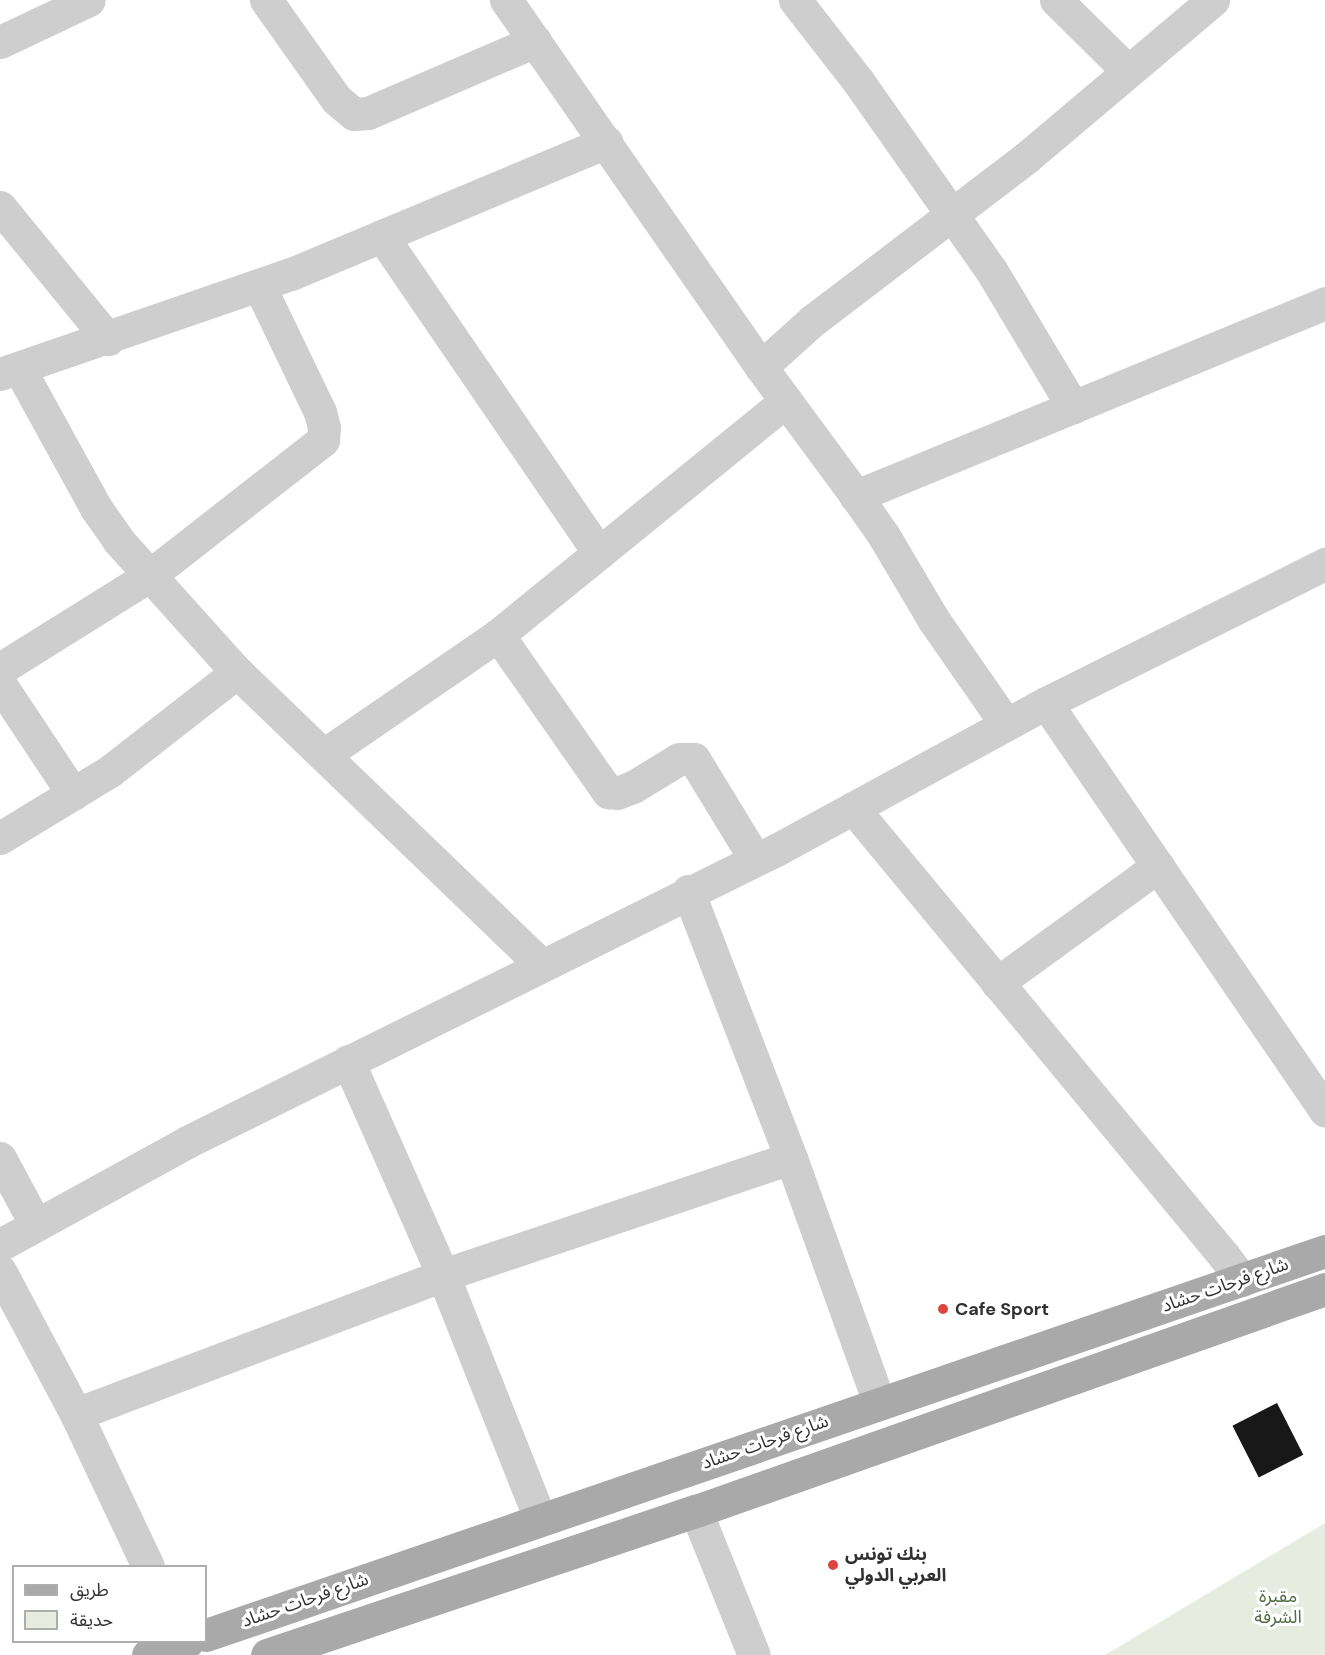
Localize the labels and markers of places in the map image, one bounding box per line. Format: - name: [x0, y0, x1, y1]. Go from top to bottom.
- place label: Cafe Sport: [955, 1298, 1049, 1320]
- marker: Cafe Sport: [936, 1302, 950, 1316]
- place label: بنك تونس العربي الدولي: [845, 1544, 946, 1586]
- marker: بنك تونس العربي الدولي: [826, 1558, 840, 1572]

